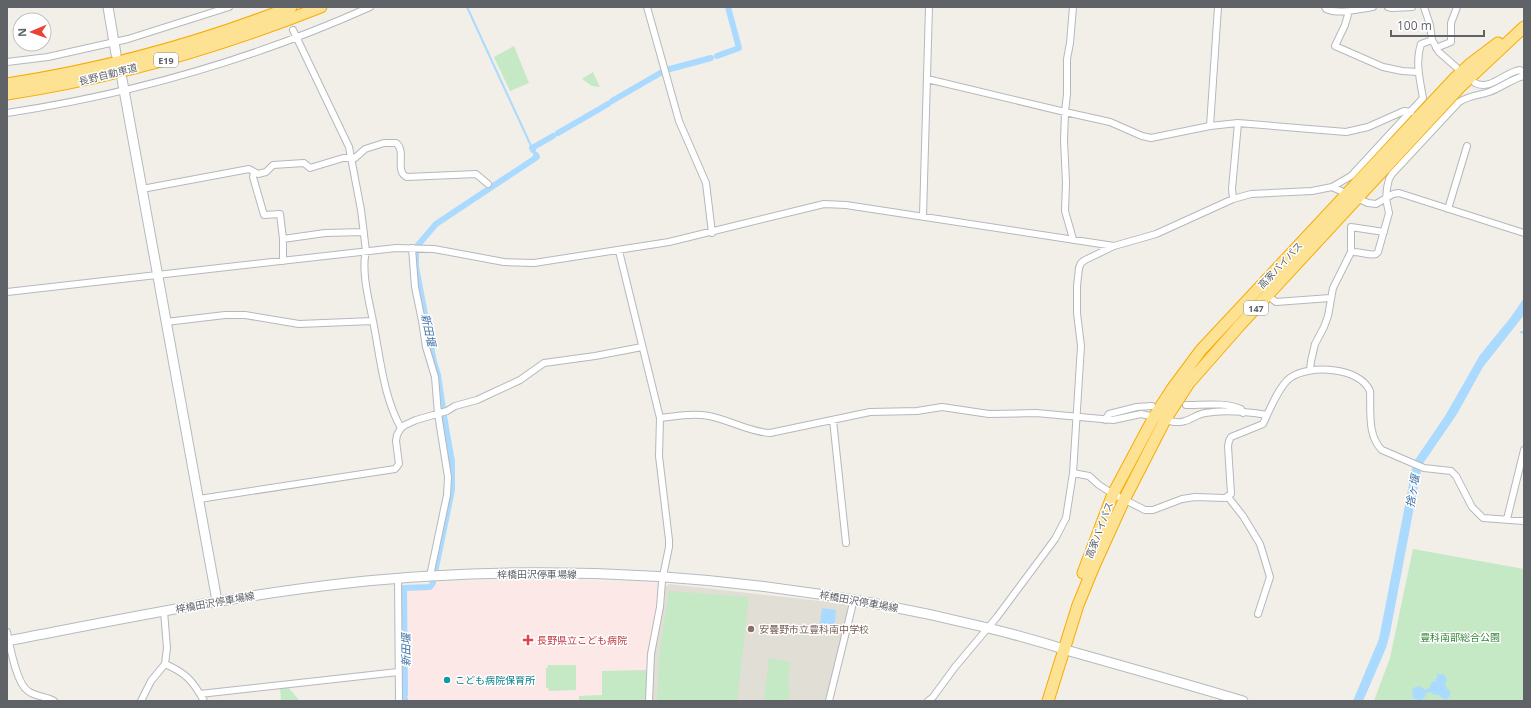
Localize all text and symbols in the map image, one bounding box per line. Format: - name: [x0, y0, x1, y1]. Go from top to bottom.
- north arrow: [12, 12, 52, 52]
- scale bar: [1391, 12, 1484, 38]
- text: 100 m: [1397, 17, 1432, 34]
- text: N: [14, 28, 29, 37]
- road number: E19: [154, 53, 178, 67]
- street label: 長野自動車道: [77, 60, 139, 88]
- street label: 高家バイパス: [1254, 238, 1306, 292]
- road number: 147: [1244, 301, 1268, 315]
- water label: 新田堰: [418, 312, 440, 350]
- water label: 捨ヶ堰: [1402, 471, 1423, 509]
- street label: 高家バイパス: [1082, 500, 1116, 560]
- street label: 梓橋田沢停車場線: [497, 567, 577, 581]
- street label: 梓橋田沢停車場線: [818, 587, 900, 615]
- street label: 梓橋田沢停車場線: [174, 588, 256, 616]
- place label: 安曇野市立豊科南中学校: [759, 622, 869, 636]
- marker: 安曇野市立豊科南中学校: [746, 624, 756, 634]
- park label: 豊科南部総合公園: [1420, 630, 1500, 644]
- water label: 新田堰: [398, 632, 413, 667]
- place label: 長野県立こども病院: [537, 633, 627, 647]
- marker: 長野県立こども病院: [522, 634, 534, 646]
- place label: こども病院保育所: [455, 673, 535, 687]
- marker: こども病院保育所: [442, 675, 452, 685]

